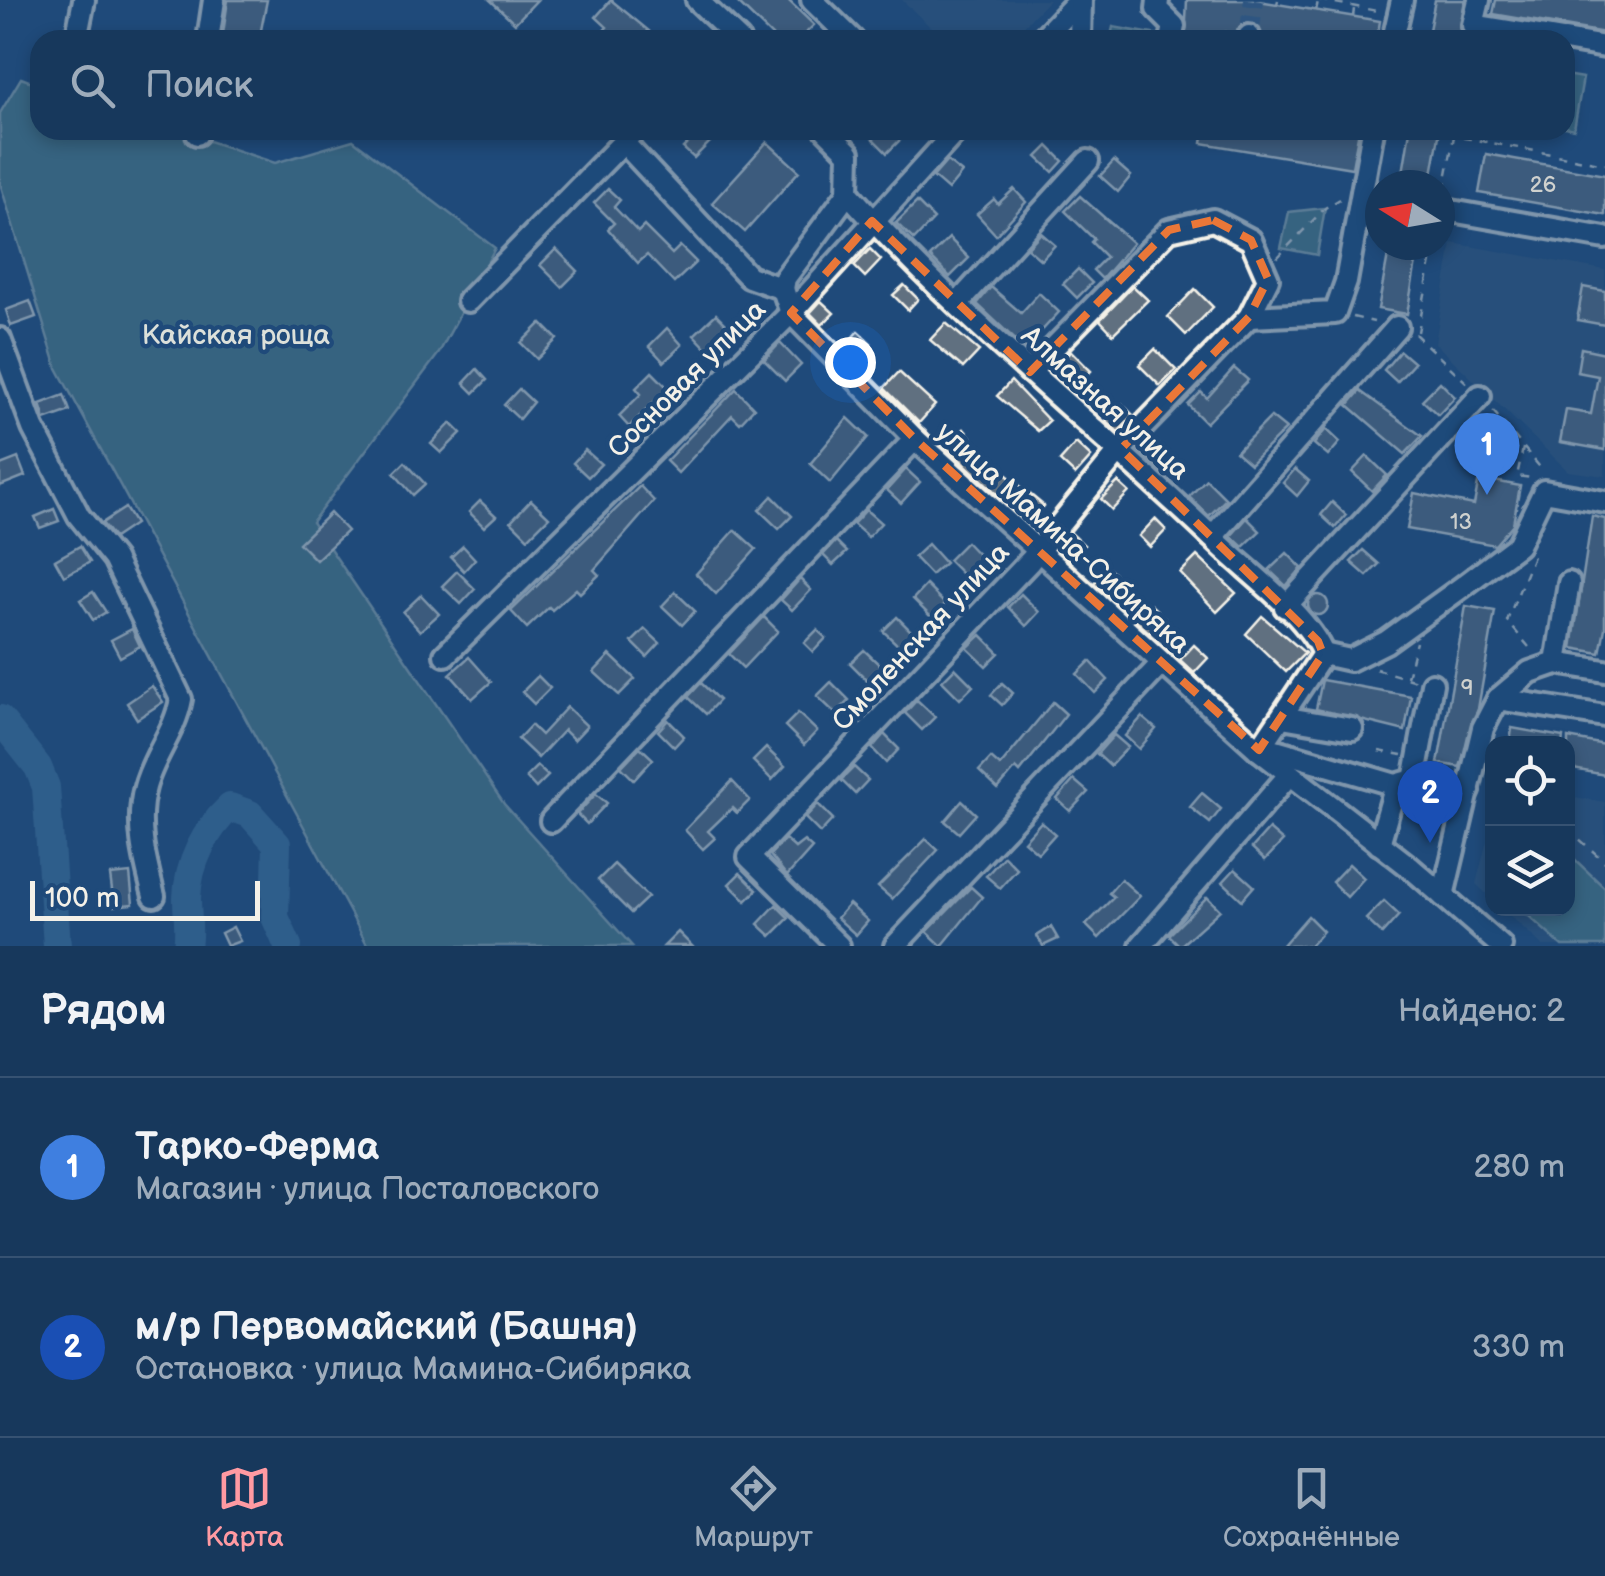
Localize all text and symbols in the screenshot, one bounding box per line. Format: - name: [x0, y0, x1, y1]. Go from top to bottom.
- search box: [30, 30, 1575, 140]
- icon: search: [65, 58, 120, 113]
- text: Поиск: [145, 63, 253, 108]
- north arrow: [1365, 170, 1455, 260]
- house number: 26: [1530, 172, 1556, 199]
- street label: Сосновая улица: [601, 293, 773, 465]
- street label: Алмазная улица: [1014, 318, 1196, 487]
- park label: Кайская роща: [142, 319, 331, 352]
- your location: [825, 337, 876, 388]
- pin: 1: [1454, 412, 1520, 495]
- street label: улица Мамина-Сибиряка: [929, 416, 1197, 661]
- house number: 13: [1450, 509, 1472, 536]
- street label: Смоленская улица: [826, 536, 1017, 738]
- house number: 9: [1461, 675, 1473, 702]
- map controls: [1485, 736, 1575, 916]
- button: locate: [1485, 736, 1575, 826]
- pin: 2: [1398, 760, 1462, 843]
- button: layers: [1485, 826, 1575, 916]
- scale bar: [30, 876, 260, 920]
- text: 100 m: [45, 882, 119, 915]
- text: Рядом: [40, 986, 167, 1037]
- text: Найдено: 2: [1398, 992, 1565, 1031]
- text: Тарко-Ферма: [135, 1125, 379, 1170]
- text: 1: [66, 1148, 79, 1187]
- text: 280 m: [1474, 1148, 1565, 1187]
- text: Магазин · улица Посталовского: [135, 1170, 599, 1209]
- text: м/р Первомайский (Башня): [135, 1305, 638, 1350]
- text: 2: [63, 1328, 82, 1367]
- text: 330 m: [1472, 1328, 1565, 1367]
- text: Остановка · улица Мамина-Сибиряка: [135, 1350, 691, 1389]
- tab: Карта: [205, 1461, 284, 1554]
- tab: Маршрут: [694, 1461, 813, 1554]
- tab: Сохранённые: [1223, 1461, 1400, 1554]

